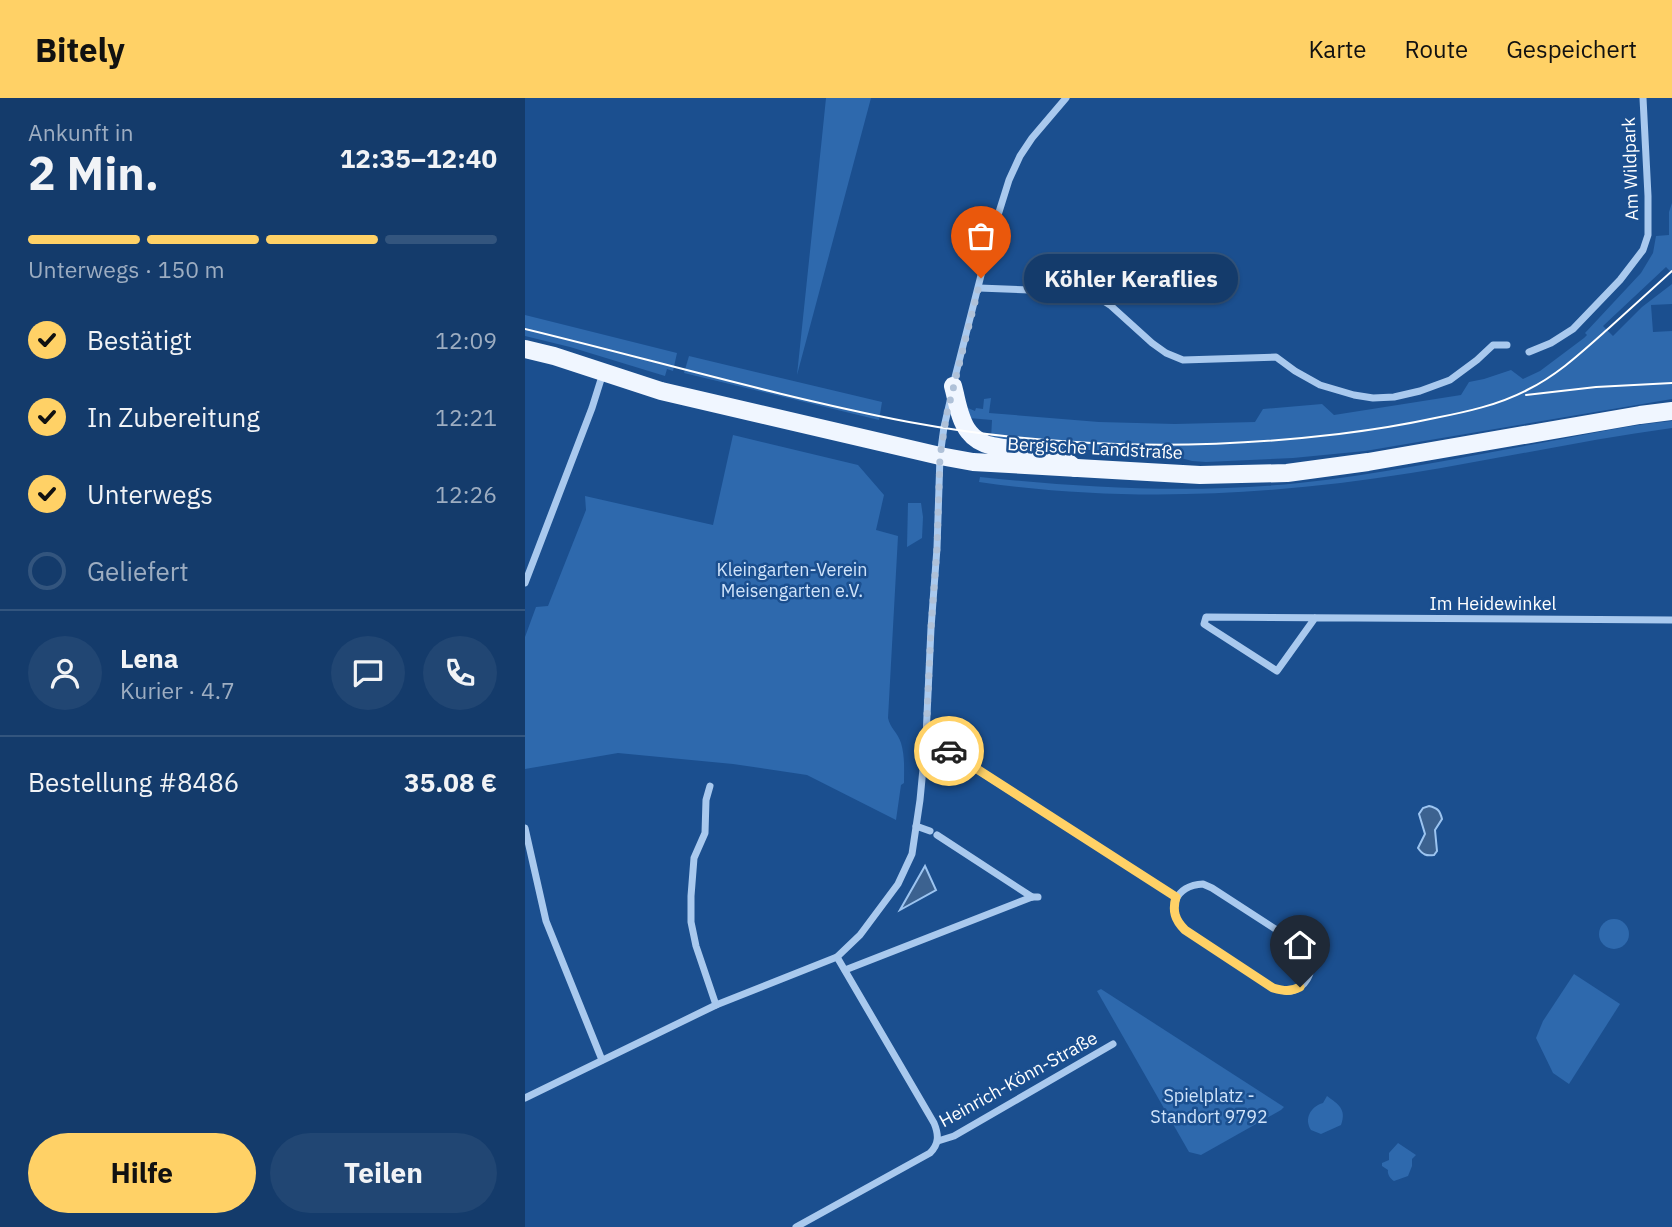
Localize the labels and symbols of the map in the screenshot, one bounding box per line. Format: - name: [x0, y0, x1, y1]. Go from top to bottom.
- street label: Am Wildpark: [1617, 116, 1643, 221]
- pin: [951, 206, 1011, 278]
- callout: Köhler Keraflies: [1023, 254, 1237, 302]
- street label: Bergische Landstraße: [1007, 432, 1183, 464]
- park label: Kleingarten-Verein Meisengarten e.V.: [716, 558, 868, 602]
- street label: Im Heidewinkel: [1429, 592, 1557, 615]
- courier: [914, 716, 984, 786]
- pin: [1270, 915, 1330, 987]
- street label: Heinrich-Könn-Straße: [935, 1026, 1101, 1132]
- park label: Spielplatz - Standort 9792: [1150, 1084, 1268, 1128]

